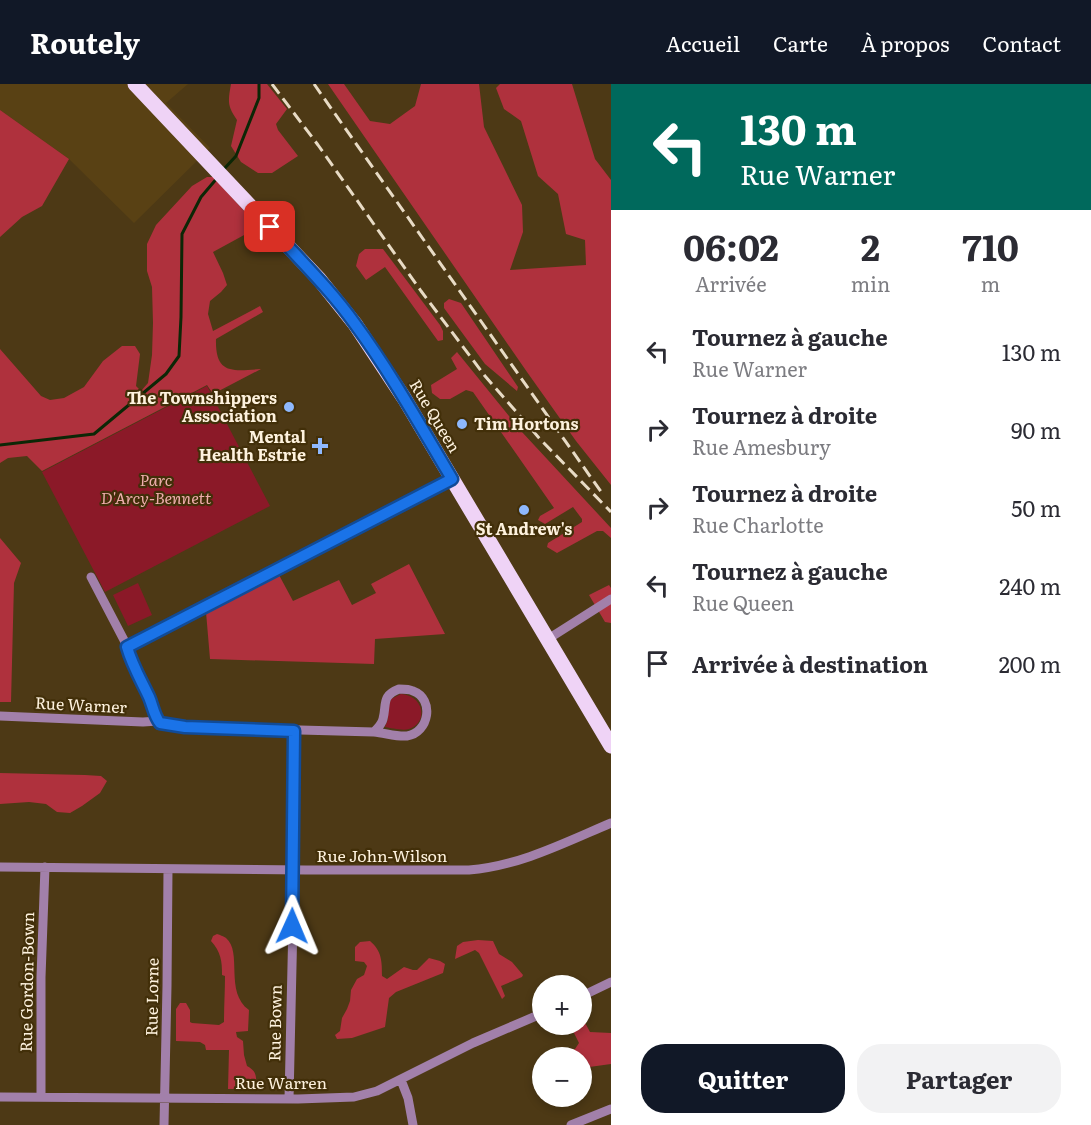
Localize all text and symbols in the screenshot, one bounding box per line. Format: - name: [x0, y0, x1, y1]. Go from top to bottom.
- text: Routely: [30, 21, 140, 63]
- text: Accueil: [666, 27, 740, 58]
- text: Carte: [773, 27, 828, 58]
- text: À propos: [861, 27, 950, 58]
- text: Contact: [983, 27, 1061, 58]
- text: 130 m: [740, 96, 857, 158]
- icon: left: [641, 108, 719, 186]
- text: Rue Warner: [740, 153, 895, 193]
- pin: [244, 201, 295, 252]
- icon: arrive: [253, 210, 286, 243]
- text: 06:02: [683, 219, 779, 272]
- text: 2: [861, 219, 880, 272]
- text: 710: [962, 219, 1019, 272]
- text: Arrivée: [695, 268, 767, 298]
- text: min: [851, 268, 890, 298]
- text: m: [981, 268, 1000, 298]
- text: Tournez à gauche: [692, 320, 888, 353]
- icon: left: [641, 335, 674, 368]
- text: 130 m: [1002, 335, 1061, 368]
- text: Rue Warner: [692, 353, 807, 383]
- street label: Rue Queen: [404, 374, 467, 457]
- place label: The Townshippers Association: [127, 385, 277, 427]
- text: Tournez à droite: [692, 398, 877, 431]
- marker: The Townshippers Association: [282, 400, 296, 414]
- place label: Tim Hortons: [474, 411, 578, 435]
- icon: right: [641, 413, 674, 446]
- text: 90 m: [1011, 413, 1061, 446]
- marker: Tim Hortons: [455, 417, 469, 431]
- place label: Mental Health Estrie: [199, 424, 306, 466]
- text: Rue Amesbury: [692, 431, 831, 461]
- marker: Mental Health Estrie: [311, 437, 329, 455]
- park label: Parc D'Arcy-Bennett: [101, 467, 212, 509]
- text: Tournez à droite: [692, 476, 877, 509]
- icon: right: [641, 491, 674, 524]
- text: 50 m: [1011, 491, 1061, 524]
- marker: St Andrew's: [517, 503, 531, 517]
- text: Rue Charlotte: [692, 509, 824, 539]
- place label: St Andrew's: [476, 516, 572, 540]
- text: Tournez à gauche: [692, 554, 888, 587]
- icon: left: [641, 569, 674, 602]
- text: 240 m: [999, 569, 1061, 602]
- text: Rue Queen: [692, 587, 794, 617]
- icon: arrive: [641, 647, 674, 680]
- text: Arrivée à destination: [692, 647, 928, 680]
- text: 200 m: [999, 647, 1061, 680]
- street label: Rue Warner: [34, 690, 128, 718]
- street label: Rue John-Wilson: [317, 843, 448, 867]
- position arrow: [260, 894, 324, 958]
- street label: Rue Gordon-Bown: [13, 911, 39, 1052]
- street label: Rue Lorne: [138, 958, 164, 1036]
- map controls: [532, 975, 592, 1107]
- button: +: [532, 975, 592, 1035]
- street label: Rue Bown: [261, 984, 287, 1062]
- button: Quitter: [641, 1044, 845, 1113]
- button: Partager: [857, 1044, 1061, 1113]
- button: −: [532, 1047, 592, 1107]
- street label: Rue Warren: [235, 1070, 327, 1094]

